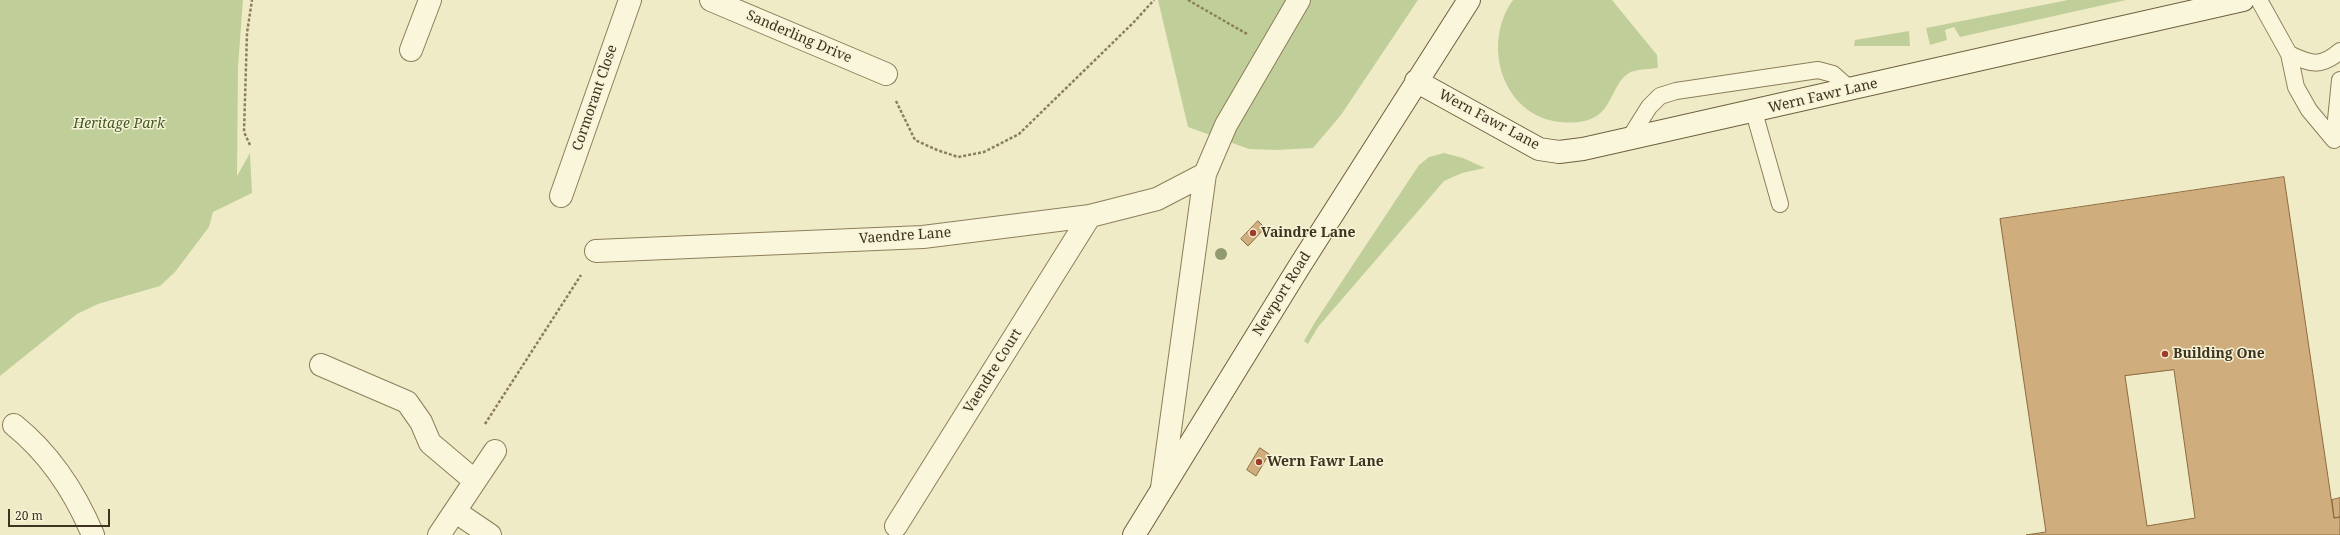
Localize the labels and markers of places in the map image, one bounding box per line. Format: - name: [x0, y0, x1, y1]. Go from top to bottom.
- place label: Vaindre Lane: [1261, 225, 1356, 241]
- marker: Vaindre Lane: [1248, 228, 1258, 238]
- place label: Building One: [2173, 346, 2265, 362]
- marker: Building One: [2160, 349, 2170, 359]
- place label: Wern Fawr Lane: [1267, 454, 1384, 470]
- marker: Wern Fawr Lane: [1254, 457, 1264, 467]

